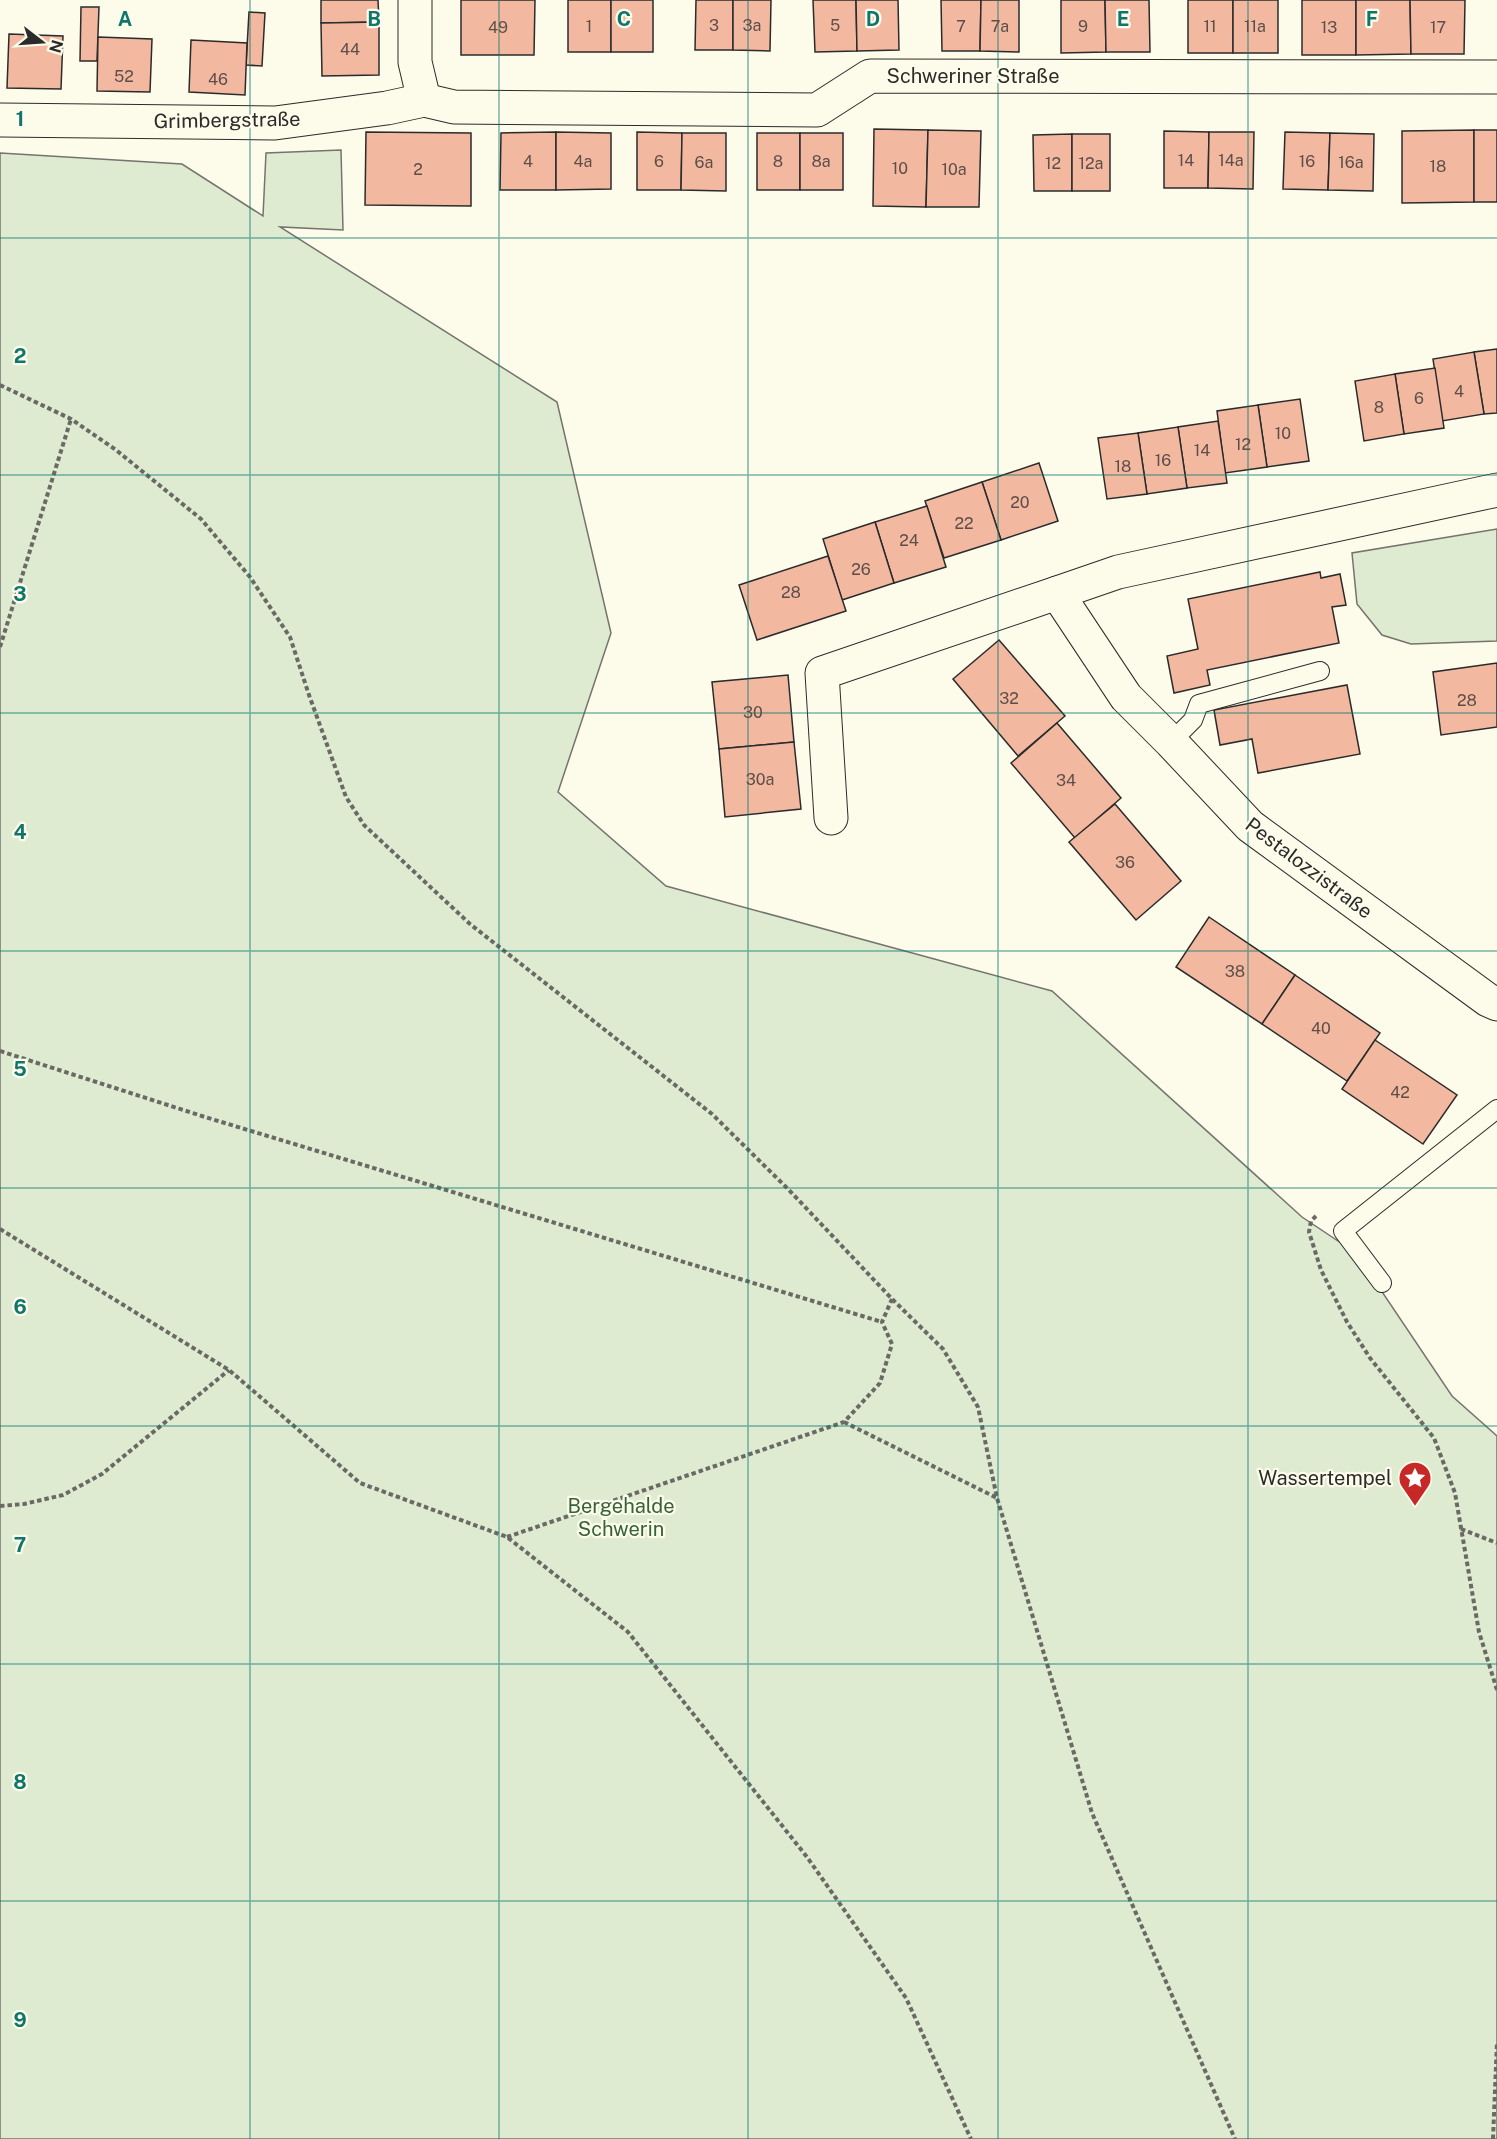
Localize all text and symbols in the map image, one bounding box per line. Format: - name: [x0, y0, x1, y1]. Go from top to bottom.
- text: A: [118, 7, 132, 31]
- text: B: [367, 7, 381, 31]
- text: C: [617, 7, 631, 31]
- text: D: [866, 7, 880, 31]
- text: E: [1117, 7, 1129, 31]
- text: F: [1366, 7, 1378, 31]
- north arrow: [12, 12, 72, 72]
- house number: 3: [709, 16, 719, 35]
- house number: 3a: [743, 16, 761, 35]
- house number: 5: [830, 16, 840, 35]
- house number: 1: [586, 17, 592, 36]
- house number: 7: [956, 17, 966, 36]
- house number: 7a: [991, 17, 1009, 36]
- house number: 9: [1078, 17, 1088, 36]
- house number: 11: [1203, 17, 1217, 36]
- house number: 11a: [1244, 17, 1266, 36]
- house number: 49: [488, 18, 508, 37]
- house number: 13: [1321, 18, 1337, 37]
- house number: 17: [1430, 18, 1446, 37]
- text: N: [45, 37, 67, 55]
- house number: 44: [340, 40, 360, 59]
- street label: Schweriner Straße: [887, 64, 1059, 88]
- house number: 52: [114, 67, 134, 86]
- house number: 46: [208, 70, 228, 89]
- text: 1: [16, 107, 24, 131]
- street label: Grimbergstraße: [153, 107, 301, 133]
- house number: 14: [1178, 151, 1194, 170]
- house number: 14a: [1218, 151, 1244, 170]
- house number: 4: [523, 152, 533, 171]
- house number: 4a: [574, 152, 592, 171]
- house number: 6: [654, 152, 664, 171]
- house number: 8: [773, 152, 783, 171]
- house number: 8a: [811, 152, 831, 171]
- house number: 16: [1299, 152, 1315, 171]
- house number: 6a: [695, 153, 713, 172]
- house number: 16a: [1338, 153, 1364, 172]
- house number: 12: [1045, 154, 1061, 173]
- house number: 12a: [1079, 154, 1103, 173]
- house number: 18: [1430, 157, 1446, 176]
- house number: 10: [892, 159, 908, 178]
- house number: 2: [413, 160, 423, 179]
- house number: 10a: [941, 160, 967, 179]
- text: 2: [14, 344, 26, 368]
- house number: 4: [1454, 382, 1464, 401]
- house number: 6: [1414, 389, 1424, 408]
- house number: 8: [1374, 398, 1384, 417]
- house number: 10: [1275, 424, 1291, 443]
- house number: 12: [1235, 435, 1251, 454]
- house number: 14: [1194, 441, 1210, 460]
- house number: 16: [1155, 451, 1171, 470]
- house number: 18: [1115, 457, 1131, 476]
- house number: 20: [1010, 493, 1030, 512]
- house number: 22: [954, 514, 974, 533]
- house number: 24: [899, 531, 919, 550]
- house number: 26: [851, 560, 871, 579]
- text: 3: [13, 582, 27, 606]
- house number: 28: [781, 583, 801, 602]
- house number: 32: [999, 689, 1019, 708]
- house number: 28: [1457, 691, 1477, 710]
- house number: 30: [743, 703, 763, 722]
- house number: 30a: [746, 770, 774, 789]
- house number: 34: [1056, 771, 1076, 790]
- street label: Pestalozzistraße: [1241, 812, 1377, 924]
- text: 4: [13, 820, 27, 844]
- house number: 36: [1115, 853, 1135, 872]
- house number: 38: [1225, 962, 1245, 981]
- house number: 40: [1311, 1019, 1331, 1038]
- text: 5: [13, 1057, 27, 1081]
- house number: 42: [1390, 1083, 1410, 1102]
- text: 6: [13, 1295, 27, 1319]
- place icon: Wassertempel: [1397, 1460, 1433, 1507]
- place label: Wassertempel: [1258, 1466, 1392, 1490]
- park label: Bergehalde Schwerin: [567, 1494, 675, 1541]
- text: 7: [14, 1533, 26, 1557]
- text: 8: [13, 1770, 27, 1794]
- text: 9: [13, 2008, 27, 2032]

